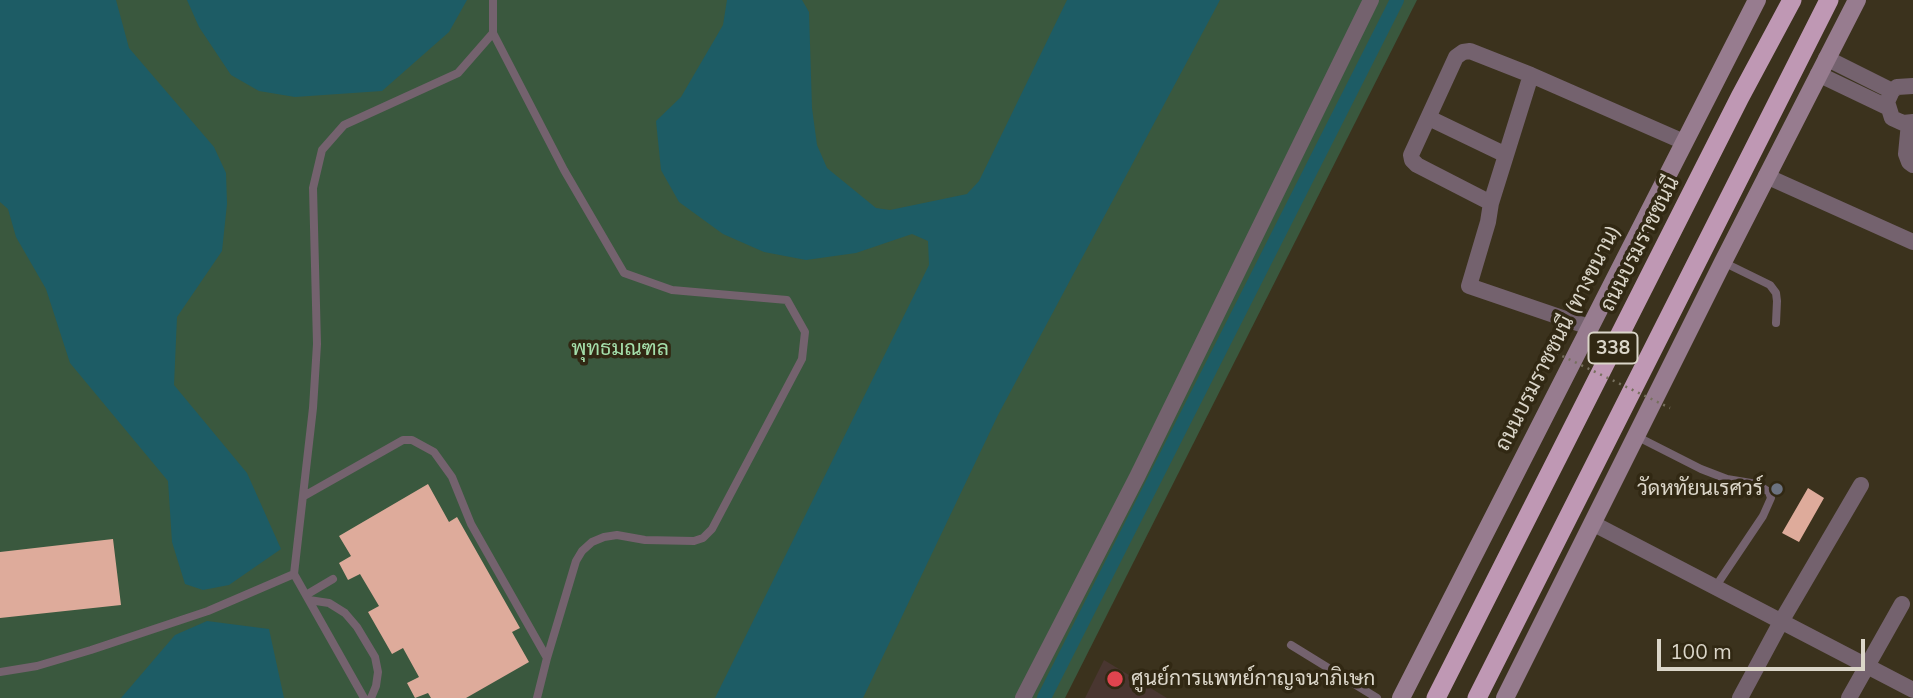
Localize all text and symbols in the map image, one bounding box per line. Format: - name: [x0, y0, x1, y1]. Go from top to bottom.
- street label: ถนนบรมราชชนนี: [1595, 172, 1685, 316]
- street label: ถนนบรมราชชนนี (ทางขนาน): [1490, 221, 1626, 455]
- road number: 338: [1588, 332, 1638, 364]
- park label: พุทธมณฑล: [571, 336, 669, 362]
- place label: วัดหทัยนเรศวร์: [1637, 476, 1763, 502]
- marker: วัดหทัยนเรศวร์: [1769, 481, 1785, 497]
- scale bar: [1661, 624, 1869, 668]
- text: 100 m: [1670, 638, 1732, 664]
- place label: ศูนย์การแพทย์กาญจนาภิเษก: [1131, 666, 1375, 692]
- marker: ศูนย์การแพทย์กาญจนาภิเษก: [1105, 669, 1125, 689]

